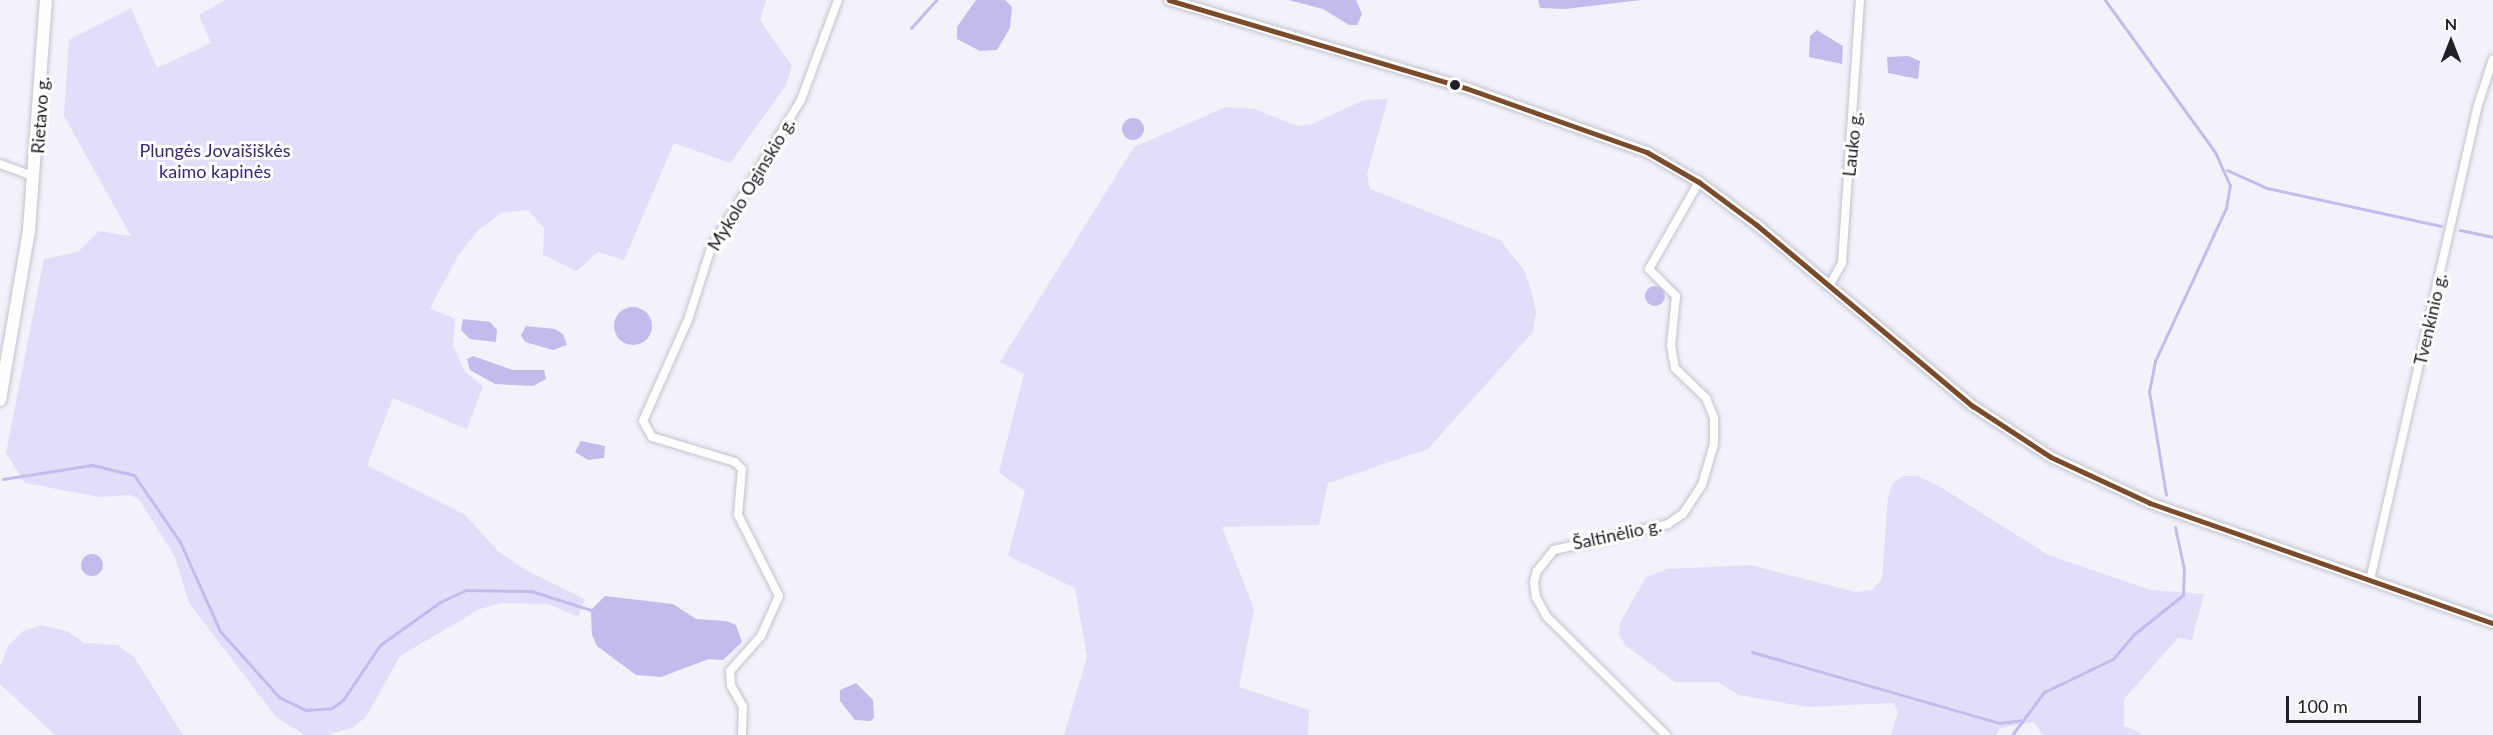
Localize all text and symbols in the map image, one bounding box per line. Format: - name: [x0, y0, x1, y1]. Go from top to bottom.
- north arrow: [2421, 12, 2481, 72]
- text: N: [2445, 14, 2457, 33]
- street label: Rietavo g.: [27, 76, 53, 154]
- unlabelled marker: [1449, 79, 1461, 91]
- street label: Lauko g.: [1838, 110, 1866, 178]
- street label: Mykolo Oginskio g.: [703, 114, 799, 254]
- park label: Plungės Jovaišiškės kaimo kapinės: [139, 140, 291, 182]
- street label: Tvenkinio g.: [2409, 271, 2451, 367]
- street label: Šaltinėlio g.: [1571, 514, 1663, 554]
- scale bar: [2289, 684, 2424, 722]
- text: 100 m: [2297, 695, 2348, 717]

